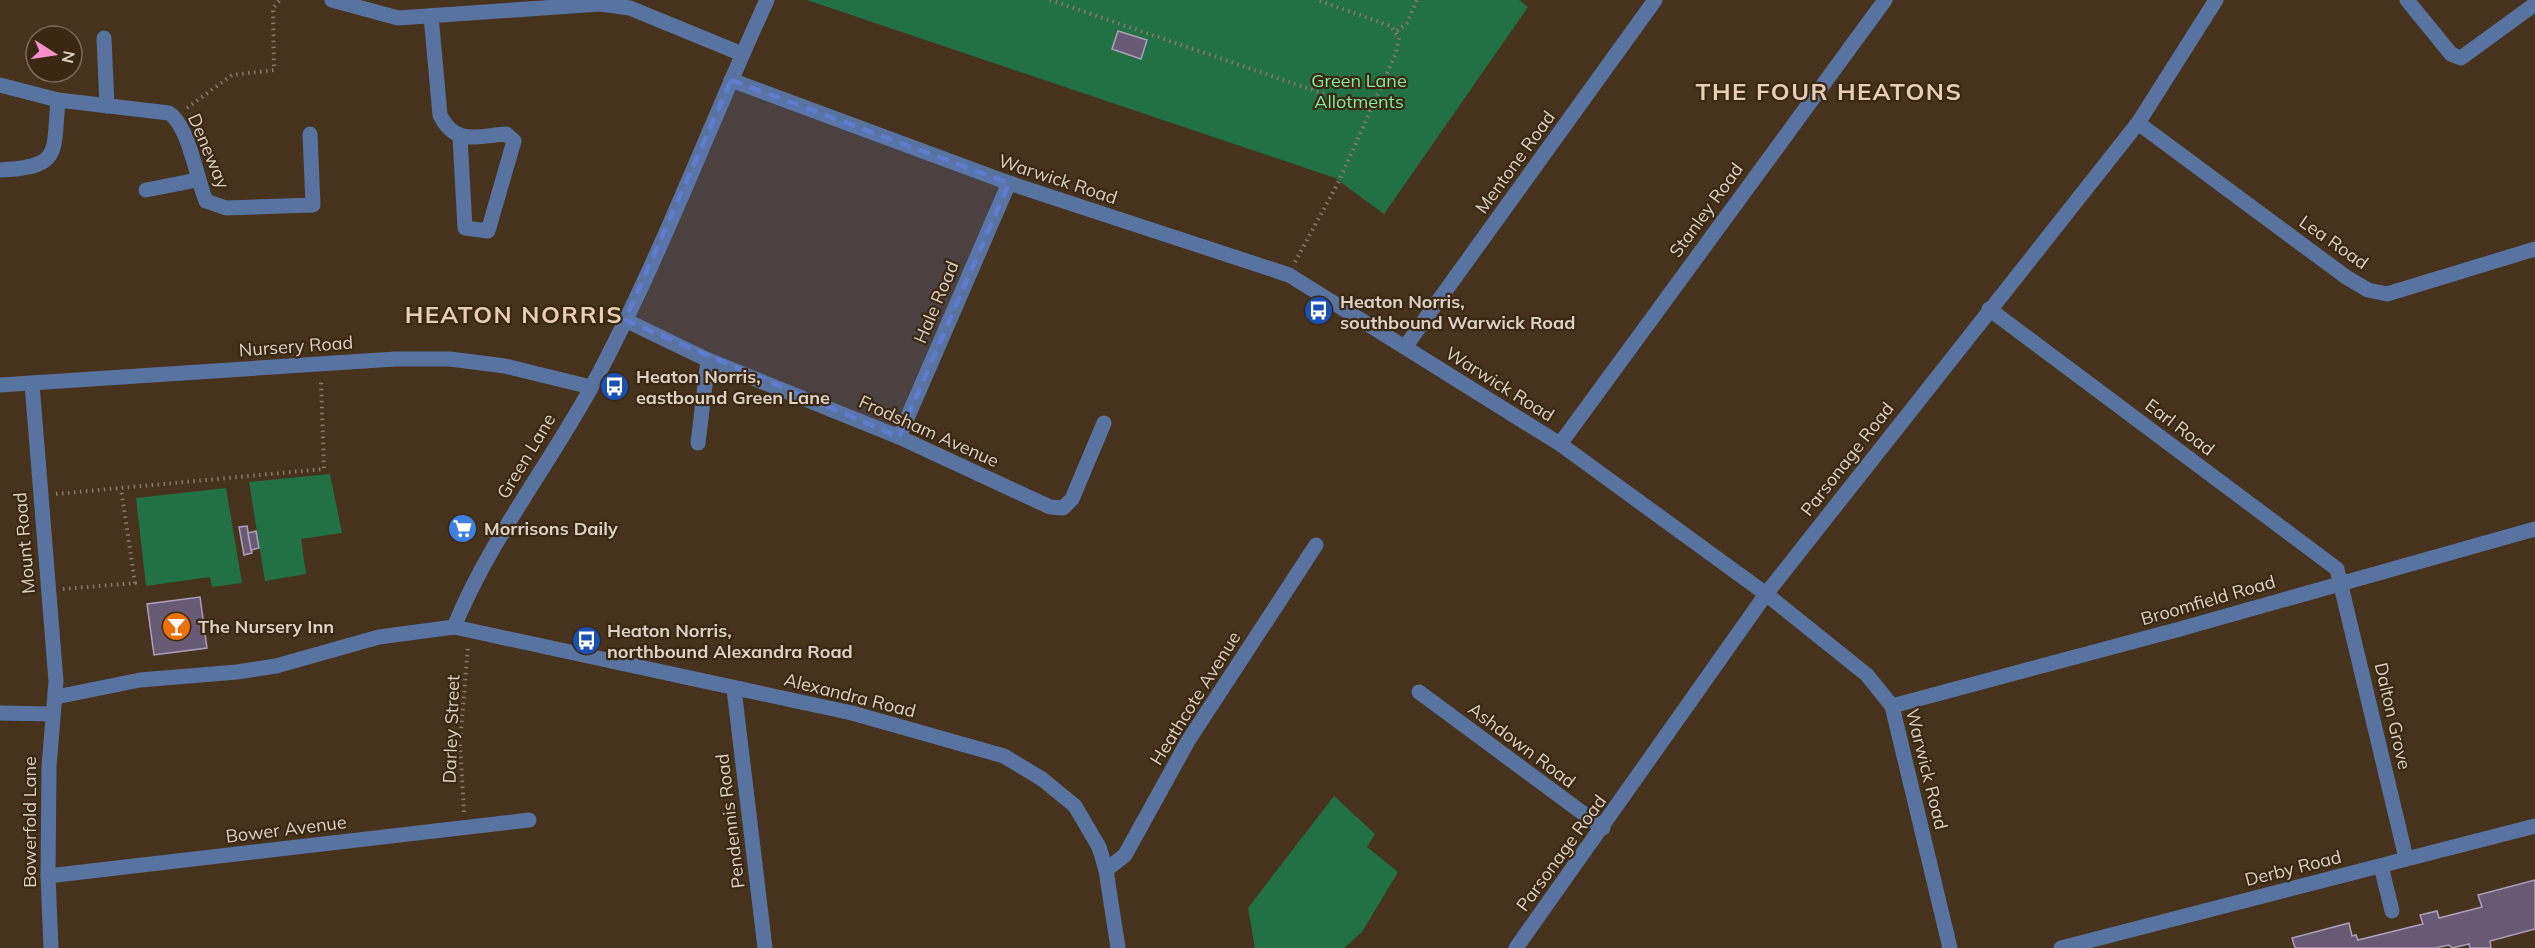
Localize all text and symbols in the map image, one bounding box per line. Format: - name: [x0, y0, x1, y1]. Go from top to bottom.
- north arrow: [24, 24, 84, 84]
- text: N: [58, 49, 80, 65]
- park label: Green Lane Allotments: [1311, 69, 1407, 113]
- district label: THE FOUR HEATONS: [1696, 76, 1962, 106]
- street label: Mentone Road: [1470, 106, 1560, 218]
- street label: Deneway: [183, 110, 235, 192]
- street label: Warwick Road: [996, 149, 1120, 209]
- street label: Stanley Road: [1664, 158, 1748, 262]
- street label: Lea Road: [2295, 210, 2373, 274]
- street label: Hale Road: [908, 257, 964, 347]
- place label: Heaton Norris, southbound Warwick Road: [1340, 290, 1575, 334]
- bus stop icon: Heaton Norris, southbound Warwick Road: [1303, 295, 1335, 327]
- district label: HEATON NORRIS: [405, 299, 623, 329]
- street label: Nursery Road: [238, 331, 354, 361]
- street label: Warwick Road: [1441, 341, 1559, 427]
- place label: Heaton Norris, eastbound Green Lane: [636, 365, 830, 409]
- bus stop icon: Heaton Norris, eastbound Green Lane: [599, 370, 631, 402]
- street label: Frodsham Avenue: [855, 390, 1003, 472]
- street label: Earl Road: [2141, 393, 2219, 461]
- street label: Parsonage Road: [1795, 397, 1899, 521]
- street label: Green Lane: [492, 409, 560, 503]
- street label: Mount Road: [8, 491, 40, 595]
- supermarket icon: Morrisons Daily: [447, 512, 479, 544]
- place label: Morrisons Daily: [484, 517, 618, 540]
- street label: Broomfield Road: [2138, 570, 2278, 630]
- bar icon: The Nursery Inn: [161, 610, 193, 642]
- place label: The Nursery Inn: [198, 615, 334, 638]
- place label: Heaton Norris, northbound Alexandra Road: [607, 619, 853, 663]
- bus stop icon: Heaton Norris, northbound Alexandra Road: [570, 624, 602, 656]
- street label: Heathcote Avenue: [1145, 627, 1245, 769]
- street label: Dalton Grove: [2370, 660, 2416, 772]
- street label: Alexandra Road: [782, 668, 918, 722]
- street label: Darley Street: [438, 674, 464, 784]
- street label: Ashdown Road: [1464, 697, 1580, 793]
- street label: Warwick Road: [1901, 706, 1953, 832]
- street label: Pendennis Road: [710, 752, 750, 890]
- street label: Bowerfold Lane: [18, 756, 41, 888]
- street label: Parsonage Road: [1511, 790, 1611, 916]
- street label: Bower Avenue: [224, 810, 348, 848]
- street label: Derby Road: [2242, 845, 2344, 891]

